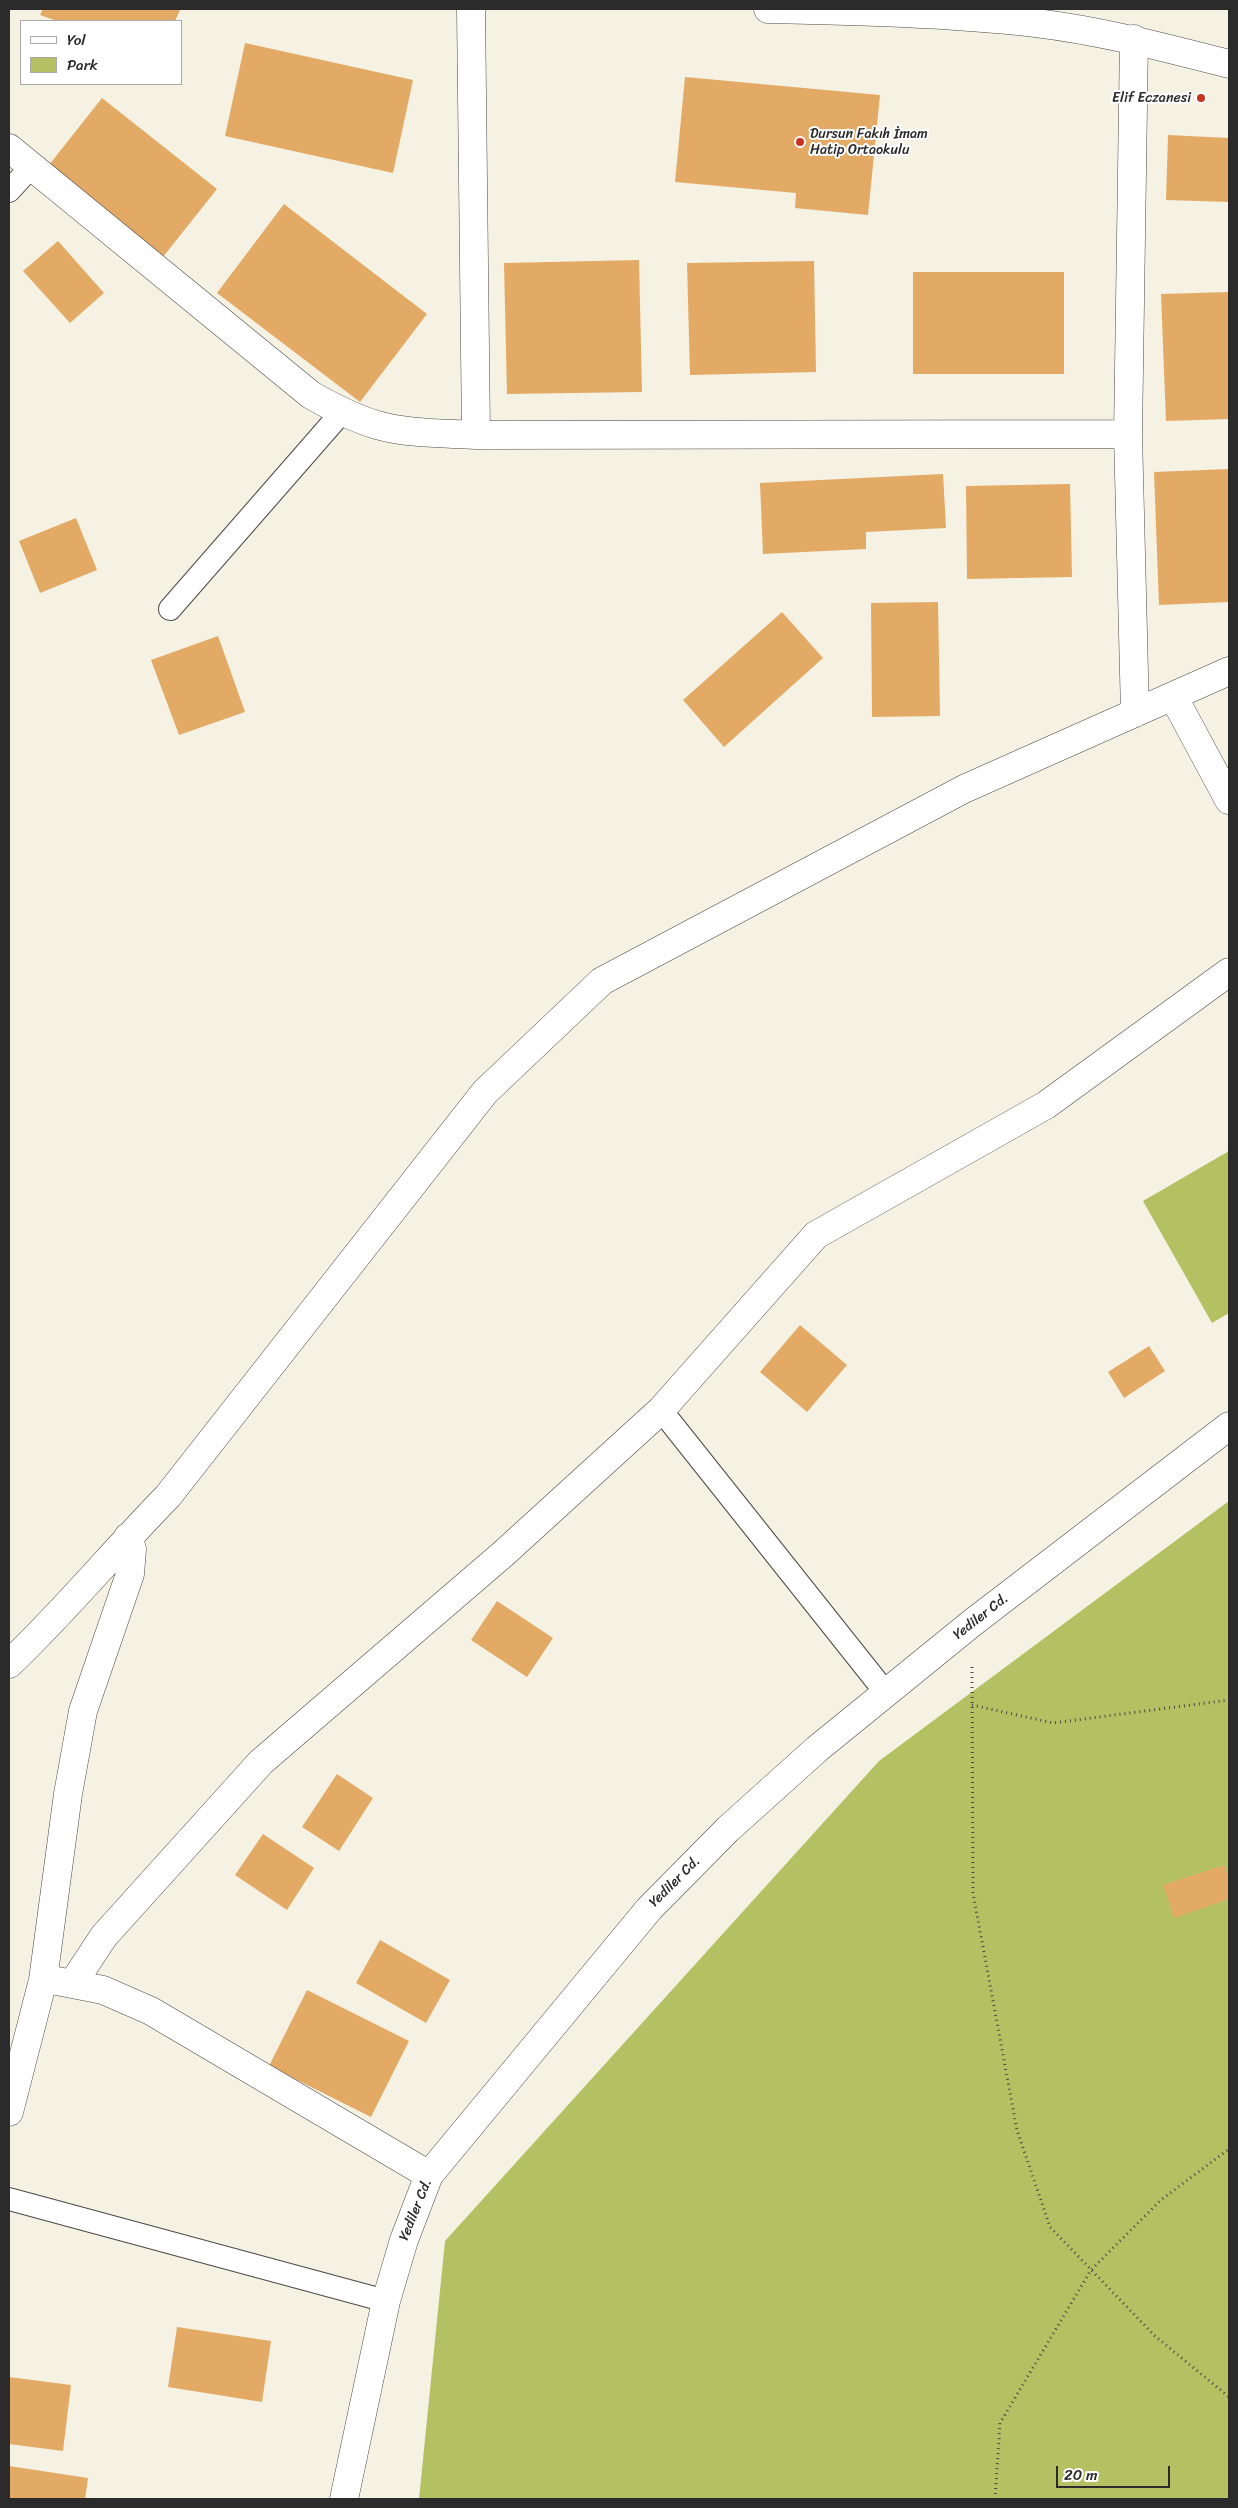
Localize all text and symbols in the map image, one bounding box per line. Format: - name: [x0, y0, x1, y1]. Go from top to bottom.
- legend: [20, 20, 182, 85]
- text: Yol: [67, 27, 86, 53]
- text: Park: [67, 52, 98, 78]
- place label: Elif Eczanesi: [1112, 90, 1191, 106]
- marker: Elif Eczanesi: [1195, 92, 1207, 104]
- place label: Dursun Fakıh İmam Hatip Ortaokulu: [810, 126, 928, 158]
- marker: Dursun Fakıh İmam Hatip Ortaokulu: [794, 136, 806, 148]
- street label: Yediler Cd.: [950, 1590, 1012, 1644]
- street label: Yediler Cd.: [646, 1853, 704, 1911]
- street label: Yediler Cd.: [396, 2177, 436, 2243]
- scale bar: [1058, 2456, 1172, 2488]
- text: 20 m: [1064, 2462, 1098, 2488]

